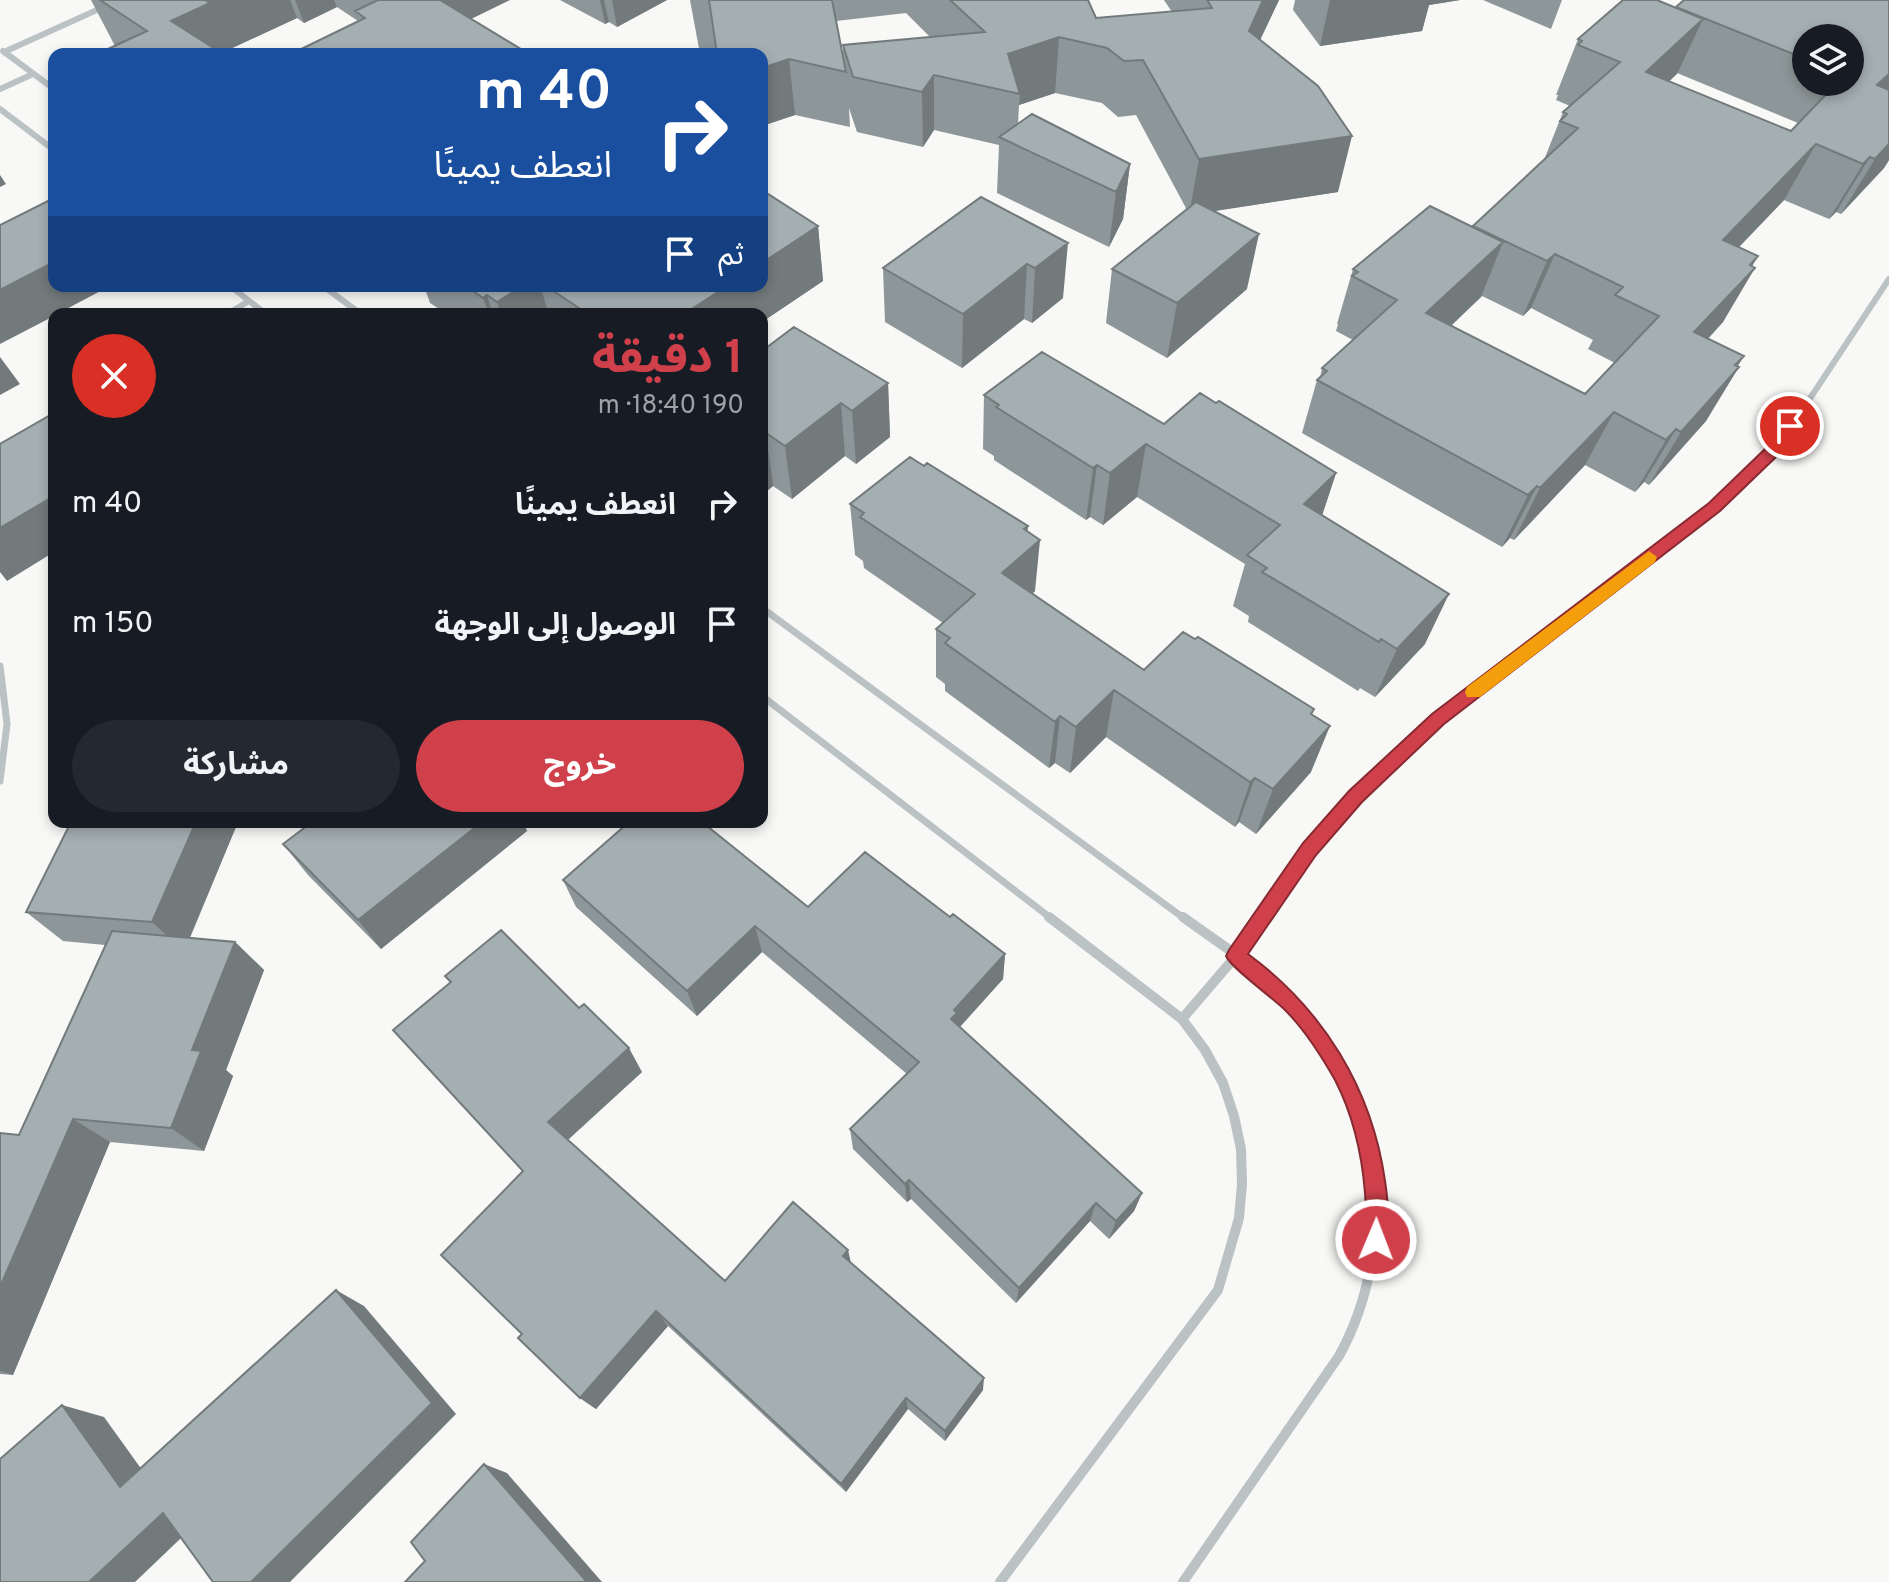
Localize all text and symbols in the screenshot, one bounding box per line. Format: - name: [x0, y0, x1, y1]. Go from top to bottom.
- map controls: [1792, 24, 1864, 96]
- button: layers: [1792, 24, 1864, 96]
- text: 40 m: [476, 59, 612, 129]
- icon: right: [640, 80, 744, 184]
- text: انعطف يمينًا: [434, 145, 612, 191]
- icon: arrive: [658, 232, 702, 276]
- text: ثم: [718, 238, 744, 275]
- text: 1 دقيقة: [592, 330, 744, 390]
- button: close: [72, 334, 156, 418]
- text: 190 m · 18:40: [598, 390, 744, 423]
- pin: [1756, 392, 1824, 460]
- icon: arrive: [1768, 404, 1812, 448]
- icon: right: [700, 482, 744, 526]
- text: 40 m: [72, 486, 142, 523]
- text: انعطف يمينًا: [515, 488, 676, 525]
- icon: arrive: [700, 602, 744, 646]
- text: 150 m: [72, 606, 154, 643]
- text: الوصول إلى الوجهة: [434, 608, 676, 645]
- button: مشاركة: [72, 720, 400, 812]
- button: خروج: [416, 720, 744, 812]
- position arrow: [1334, 1198, 1418, 1282]

